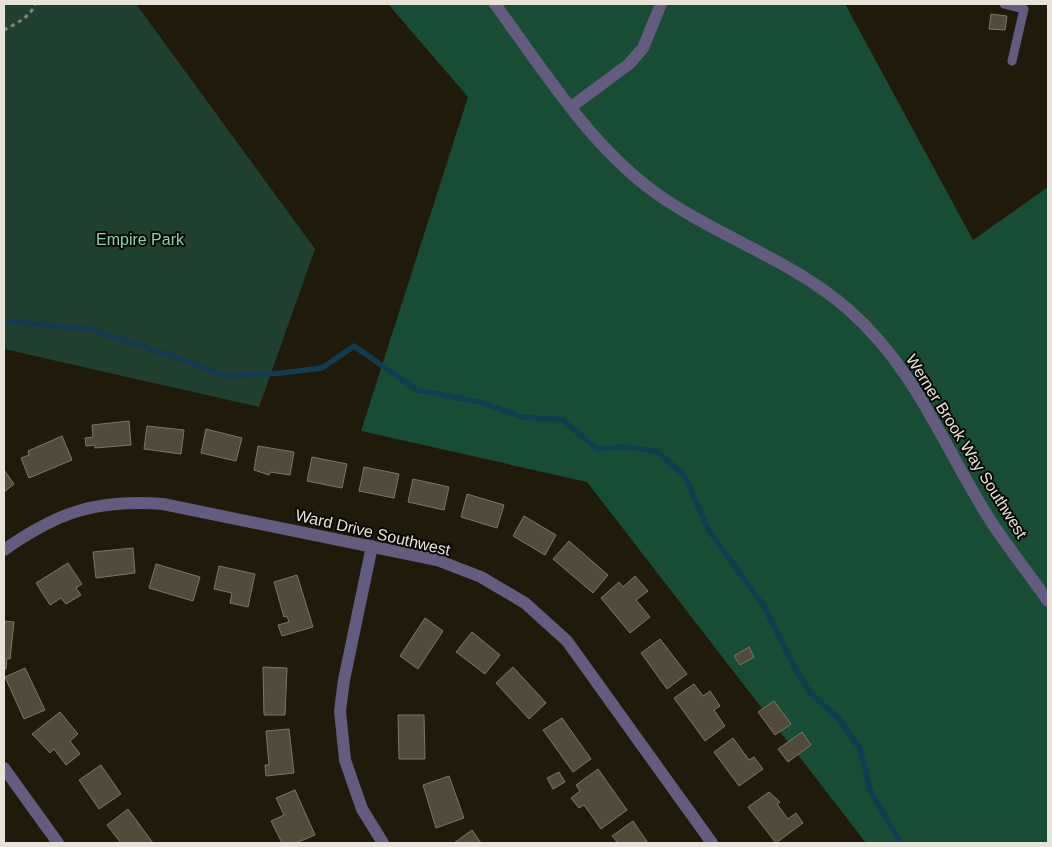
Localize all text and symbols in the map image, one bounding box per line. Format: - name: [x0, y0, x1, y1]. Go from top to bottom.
- park label: Empire Park: [96, 231, 185, 248]
- street label: Werner Brook Way Southwest: [903, 351, 1031, 542]
- street label: Ward Drive Southwest: [294, 506, 453, 559]

